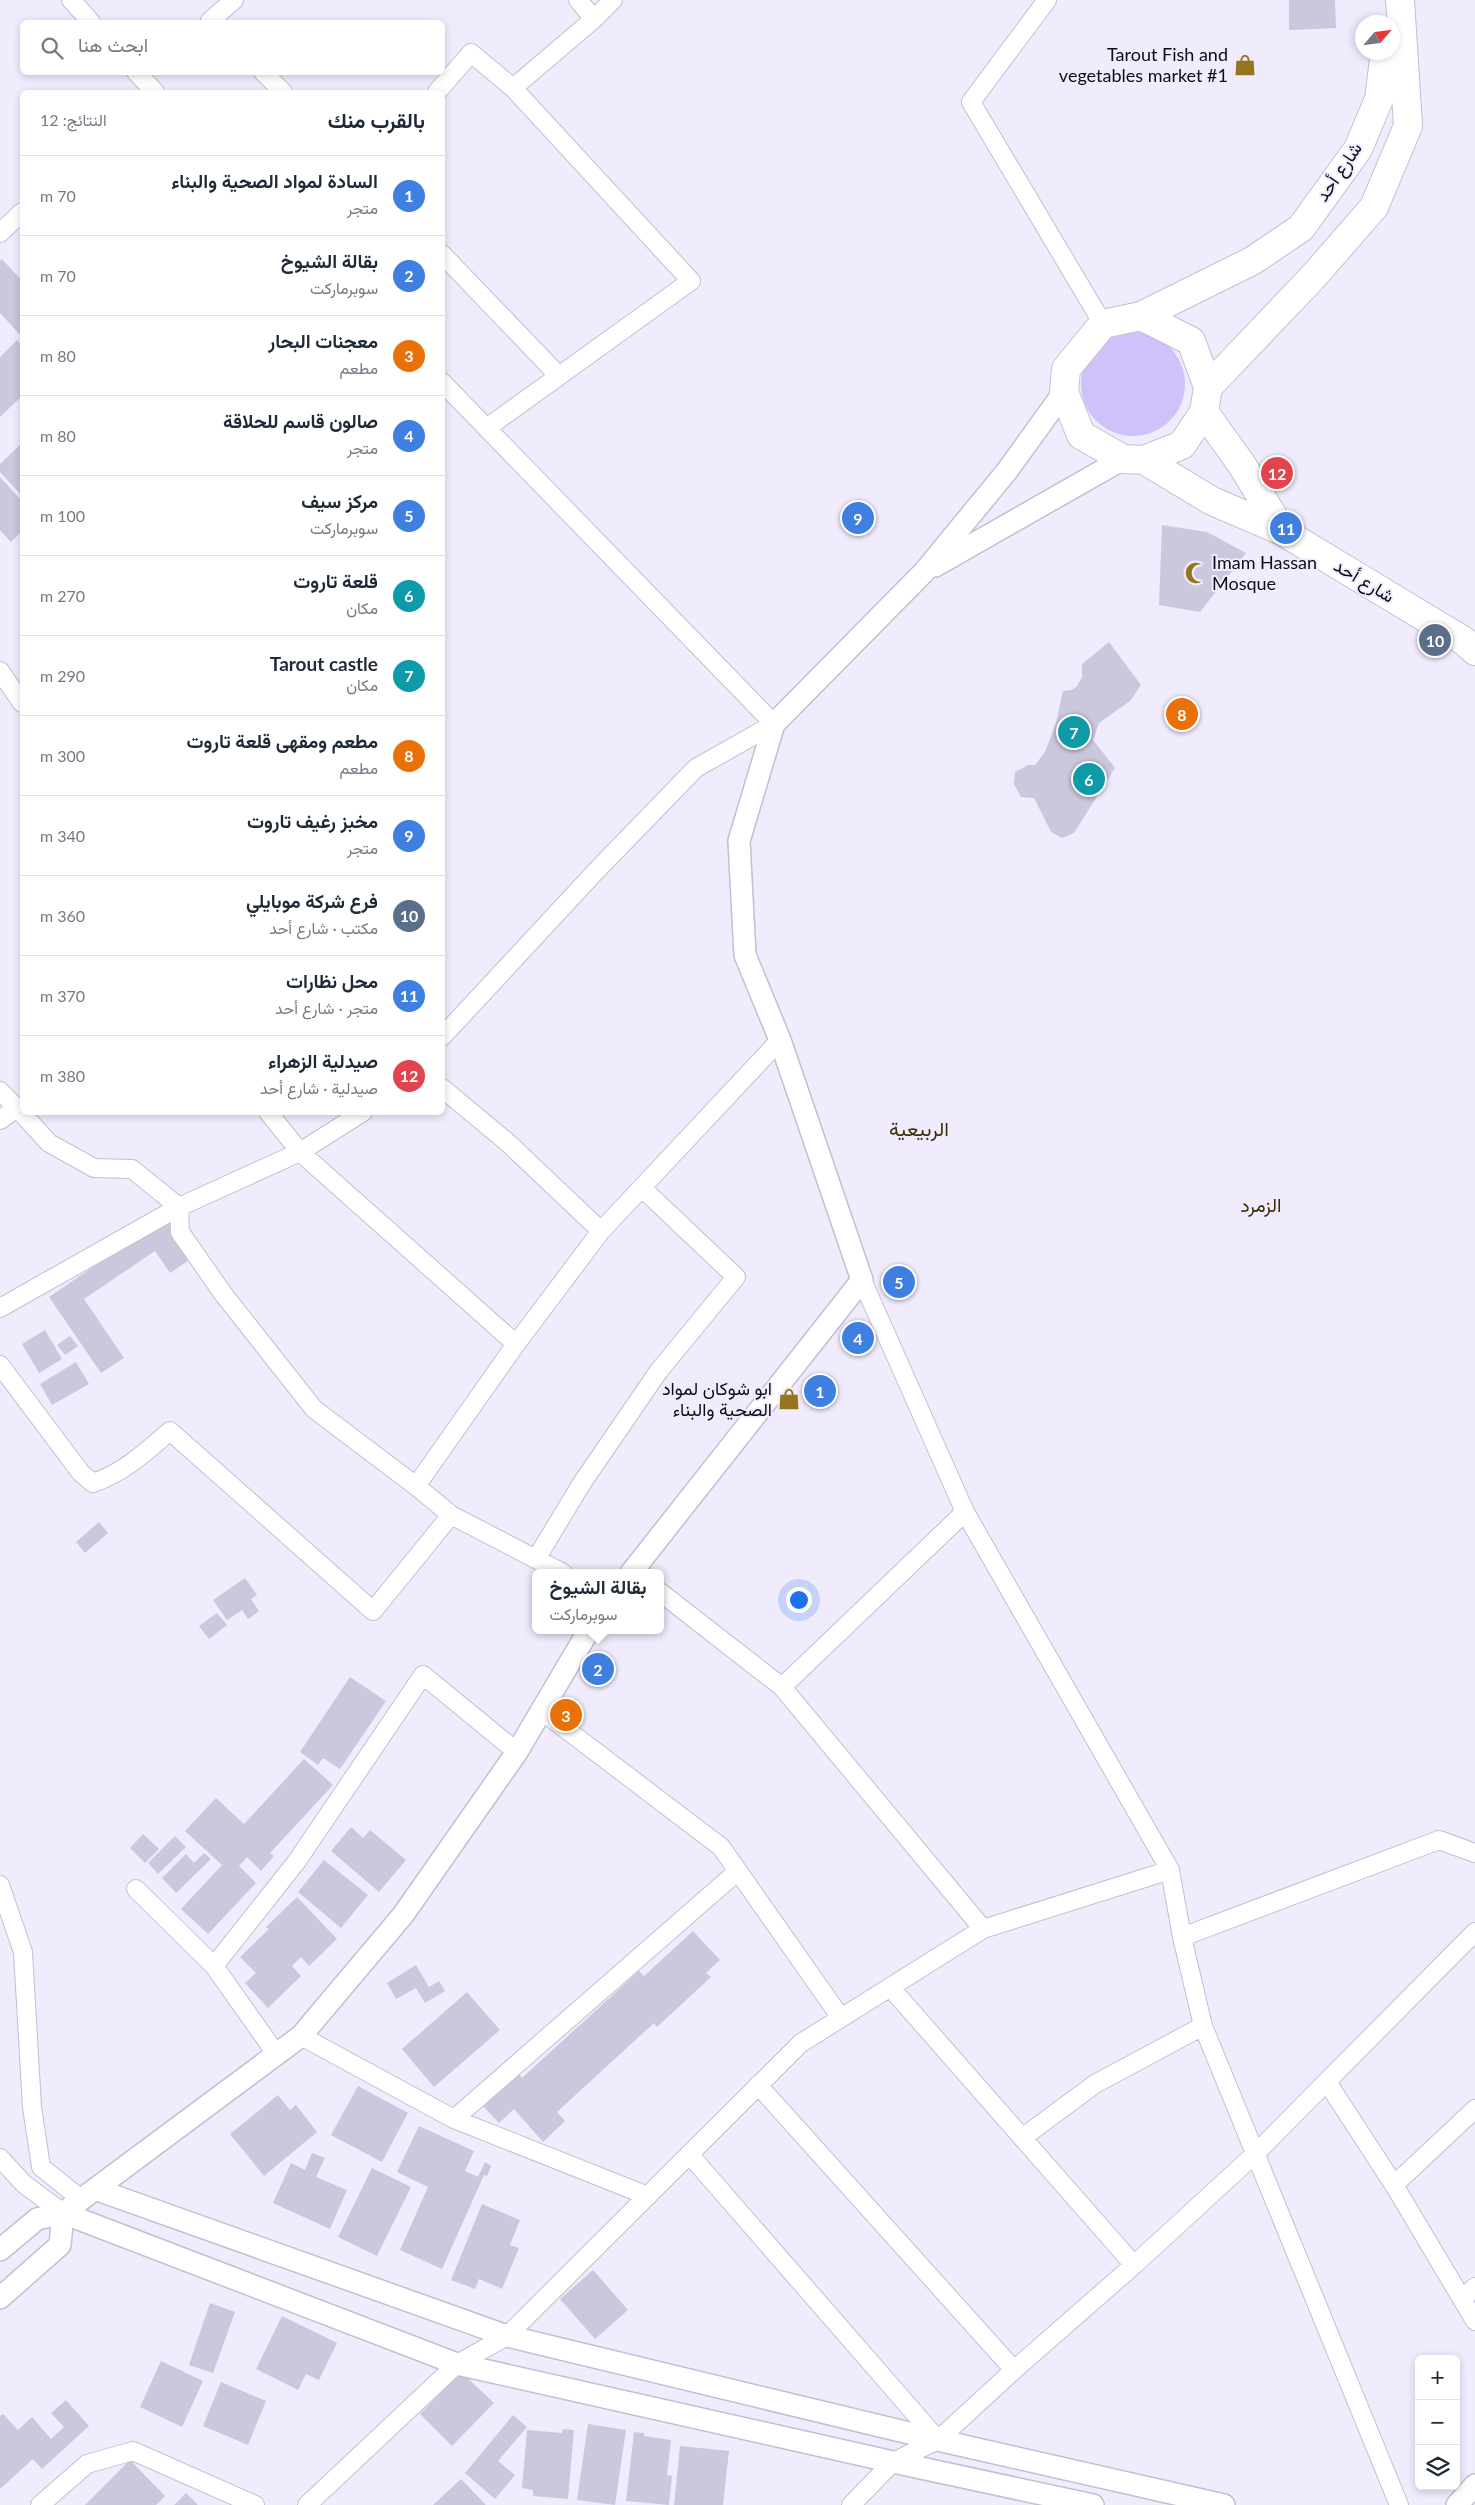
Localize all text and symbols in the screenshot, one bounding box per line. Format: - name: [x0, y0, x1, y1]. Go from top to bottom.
- north arrow: [1355, 15, 1400, 60]
- search box: [20, 20, 445, 75]
- text: ابحث هنا: [78, 33, 148, 56]
- icon: search: [38, 34, 66, 62]
- place label: Tarout Fish and vegetables market #1: [1059, 43, 1228, 86]
- shop icon: Tarout Fish and vegetables market #1: [1232, 52, 1258, 78]
- text: بالقرب منك: [328, 107, 425, 132]
- text: النتائج: 12: [40, 110, 107, 129]
- street label: شارع أحد: [1310, 138, 1368, 206]
- text: السادة لمواد الصحية والبناء: [171, 169, 378, 192]
- text: 70 m: [40, 186, 76, 205]
- text: 1: [404, 186, 414, 205]
- text: متجر: [347, 198, 378, 217]
- text: بقالة الشيوخ: [281, 249, 378, 272]
- text: 70 m: [40, 266, 76, 285]
- text: 2: [404, 266, 414, 285]
- text: سوبرماركت: [310, 278, 378, 297]
- text: معجنات البحار: [268, 329, 378, 352]
- text: 80 m: [40, 346, 76, 365]
- text: 3: [404, 346, 414, 365]
- text: مطعم: [339, 358, 378, 377]
- text: صالون قاسم للحلاقة: [223, 409, 378, 432]
- text: 80 m: [40, 426, 76, 445]
- text: 4: [404, 426, 414, 445]
- text: متجر: [347, 438, 378, 457]
- pin: 12: [1261, 454, 1293, 492]
- text: مركز سيف: [301, 489, 378, 512]
- pin: 9: [842, 499, 874, 537]
- text: 100 m: [40, 506, 85, 525]
- text: 5: [404, 506, 414, 525]
- pin: 11: [1270, 509, 1302, 547]
- text: سوبرماركت: [310, 518, 378, 537]
- place label: Imam Hassan Mosque: [1212, 551, 1317, 594]
- street label: شارع أحد: [1329, 554, 1399, 608]
- mosque icon: Imam Hassan Mosque: [1183, 560, 1209, 586]
- text: قلعة تاروت: [293, 569, 378, 592]
- text: 270 m: [40, 586, 85, 605]
- text: 6: [404, 586, 414, 605]
- text: مكان: [346, 598, 378, 617]
- pin: 10: [1419, 621, 1451, 659]
- text: Tarout castle: [270, 652, 378, 675]
- text: 290 m: [40, 666, 85, 685]
- text: 7: [404, 666, 414, 685]
- text: مكان: [346, 675, 378, 694]
- pin: 8: [1166, 695, 1198, 733]
- pin: 7: [1058, 713, 1090, 751]
- text: مطعم ومقهى قلعة تاروت: [187, 729, 378, 752]
- text: 300 m: [40, 746, 85, 765]
- text: 8: [404, 746, 414, 765]
- text: مطعم: [339, 758, 378, 777]
- pin: 6: [1073, 760, 1105, 798]
- text: مخبز رغيف تاروت: [247, 809, 378, 832]
- text: 340 m: [40, 826, 85, 845]
- text: 9: [404, 826, 414, 845]
- text: متجر: [347, 838, 378, 857]
- text: فرع شركة موبايلي: [246, 889, 378, 912]
- text: 360 m: [40, 906, 85, 925]
- text: 10: [400, 906, 418, 925]
- text: مكتب · شارع أحد: [269, 918, 378, 937]
- text: محل نظارات: [286, 969, 378, 992]
- text: 370 m: [40, 986, 85, 1005]
- text: 11: [400, 986, 418, 1005]
- text: متجر · شارع أحد: [275, 998, 378, 1017]
- text: صيدلية الزهراء: [268, 1049, 378, 1072]
- text: 380 m: [40, 1066, 85, 1085]
- text: 12: [400, 1066, 418, 1085]
- text: صيدلية · شارع أحد: [260, 1078, 378, 1097]
- district label: الربيعية: [889, 1116, 949, 1142]
- district label: الزمرد: [1241, 1193, 1281, 1217]
- pin: 5: [883, 1263, 915, 1301]
- pin: 4: [842, 1319, 874, 1357]
- pin: 1: [804, 1372, 836, 1410]
- place label: ابو شوكان لمواد الصحية والبناء: [662, 1377, 772, 1421]
- shop icon: ابو شوكان لمواد الصحية والبناء: [776, 1386, 802, 1412]
- popup: [532, 1569, 664, 1634]
- text: بقالة الشيوخ: [549, 1575, 647, 1598]
- your location: [786, 1587, 812, 1613]
- text: سوبرماركت: [549, 1604, 617, 1623]
- pin: 2: [582, 1650, 614, 1688]
- pin: 3: [550, 1696, 582, 1734]
- map controls: [1415, 2355, 1460, 2490]
- button: +: [1415, 2355, 1460, 2400]
- button: −: [1415, 2400, 1460, 2445]
- button: layers: [1415, 2445, 1460, 2490]

